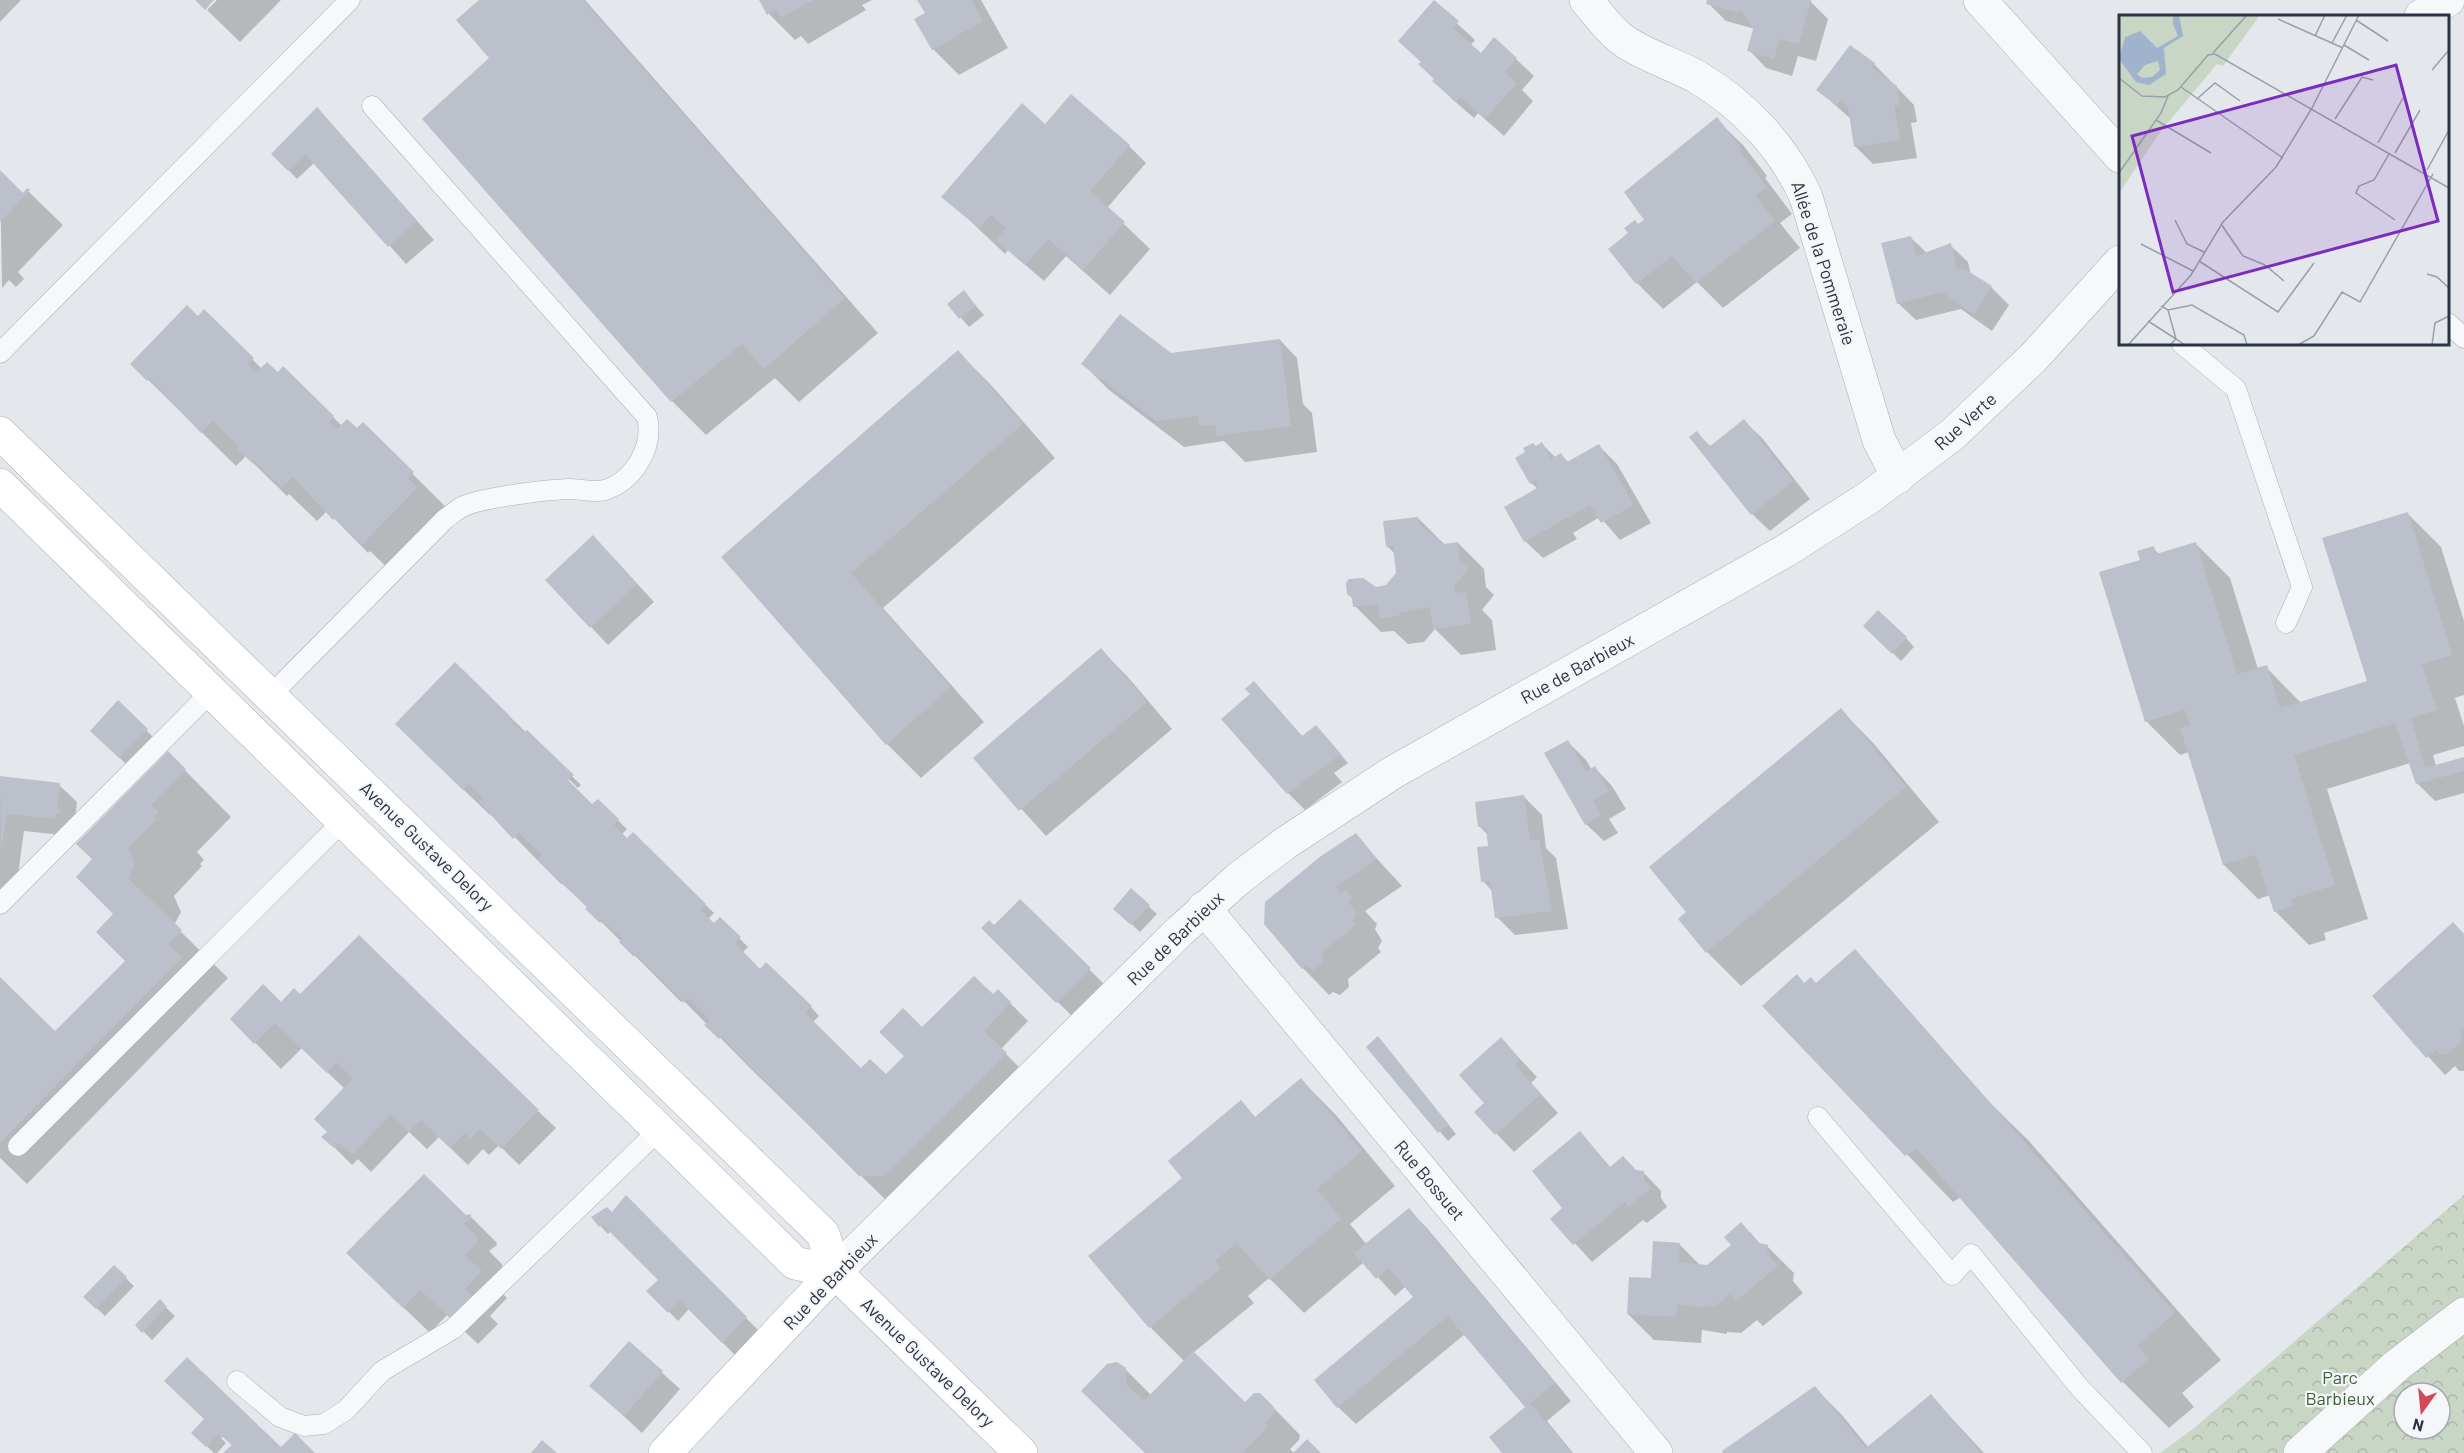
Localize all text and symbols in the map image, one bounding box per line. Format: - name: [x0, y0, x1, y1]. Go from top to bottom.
- inset map: [2119, 15, 2449, 345]
- street label: Allée de la Pommeraie: [1787, 178, 1861, 348]
- street label: Rue Verte: [1929, 387, 2001, 455]
- street label: Rue de Barbieux: [1517, 628, 1638, 708]
- street label: Avenue Gustave Delory: [356, 777, 498, 915]
- street label: Rue de Barbieux: [1122, 886, 1228, 990]
- street label: Rue Bossuet: [1390, 1136, 1470, 1224]
- street label: Rue de Barbieux: [778, 1228, 882, 1334]
- street label: Avenue Gustave Delory: [857, 1293, 999, 1431]
- park label: Parc Barbieux: [2305, 1366, 2375, 1409]
- north arrow: [2392, 1381, 2452, 1441]
- text: N: [2410, 1415, 2426, 1437]

